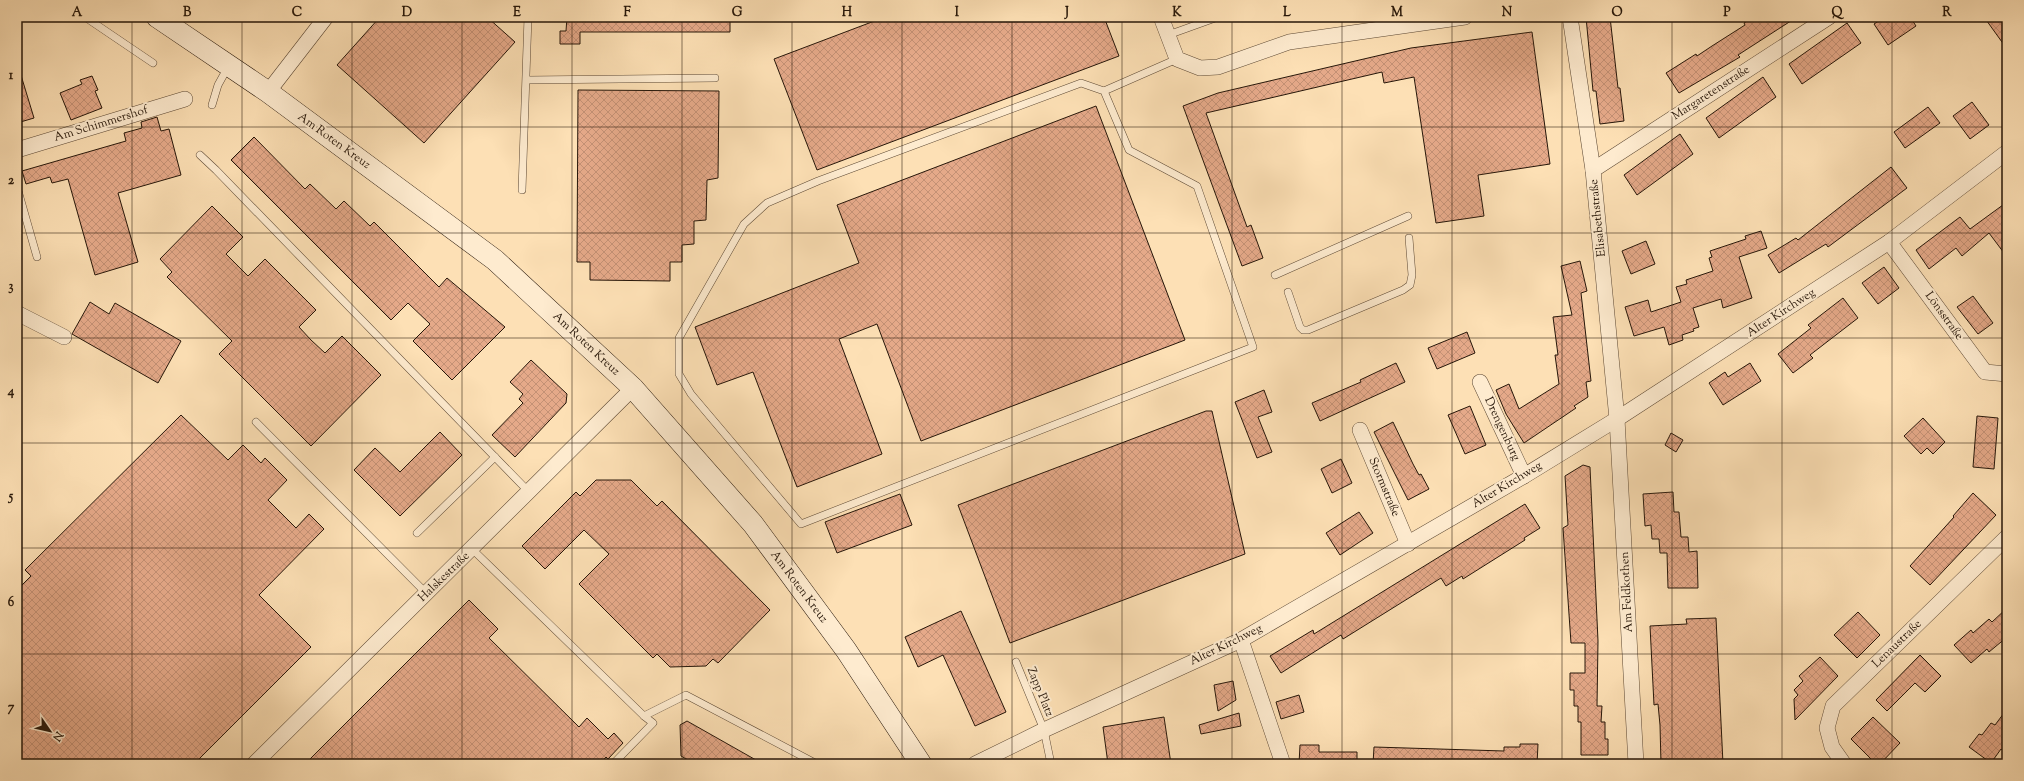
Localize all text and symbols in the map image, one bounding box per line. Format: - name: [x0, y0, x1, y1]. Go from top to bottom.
- text: A: [72, 4, 83, 22]
- text: B: [183, 4, 192, 22]
- text: C: [292, 4, 302, 22]
- text: D: [402, 4, 412, 22]
- text: E: [513, 4, 521, 22]
- text: F: [623, 4, 631, 22]
- text: G: [732, 4, 743, 22]
- text: H: [842, 4, 853, 22]
- text: I: [955, 4, 960, 22]
- text: J: [1064, 4, 1069, 22]
- text: K: [1172, 4, 1182, 22]
- text: L: [1283, 4, 1291, 22]
- text: M: [1391, 4, 1403, 22]
- text: N: [1502, 4, 1513, 22]
- text: O: [1611, 4, 1623, 22]
- text: P: [1723, 4, 1731, 22]
- text: Q: [1832, 4, 1845, 22]
- text: R: [1942, 4, 1952, 22]
- street label: Margaretenstraße: [1668, 61, 1754, 125]
- text: 1: [9, 67, 14, 85]
- street label: Am Schimmershof: [52, 101, 151, 147]
- street label: Am Roten Kreuz: [294, 108, 375, 174]
- text: 2: [8, 172, 15, 190]
- street label: Elisabethstraße: [1585, 178, 1611, 258]
- text: 3: [8, 278, 14, 296]
- street label: Alter Kirchweg: [1743, 284, 1819, 342]
- street label: Lönsstraße: [1920, 288, 1968, 344]
- street label: Am Roten Kreuz: [548, 308, 624, 380]
- text: 4: [7, 383, 15, 401]
- street label: Drengenburg: [1479, 394, 1525, 464]
- street label: Stormstraße: [1363, 454, 1405, 520]
- street label: Alter Kirchweg: [1469, 457, 1545, 513]
- text: 5: [8, 488, 14, 506]
- street label: Halskestraße: [414, 547, 474, 606]
- street label: Am Roten Kreuz: [766, 547, 832, 627]
- street label: Am Feldkothen: [1616, 551, 1638, 633]
- text: 6: [8, 594, 15, 612]
- street label: Lenaustraße: [1868, 615, 1926, 672]
- street label: Alter Kirchweg: [1187, 620, 1265, 670]
- street label: Zapp Platz: [1022, 664, 1058, 720]
- text: 7: [8, 699, 15, 717]
- north arrow: [30, 711, 70, 751]
- text: N: [48, 727, 67, 744]

